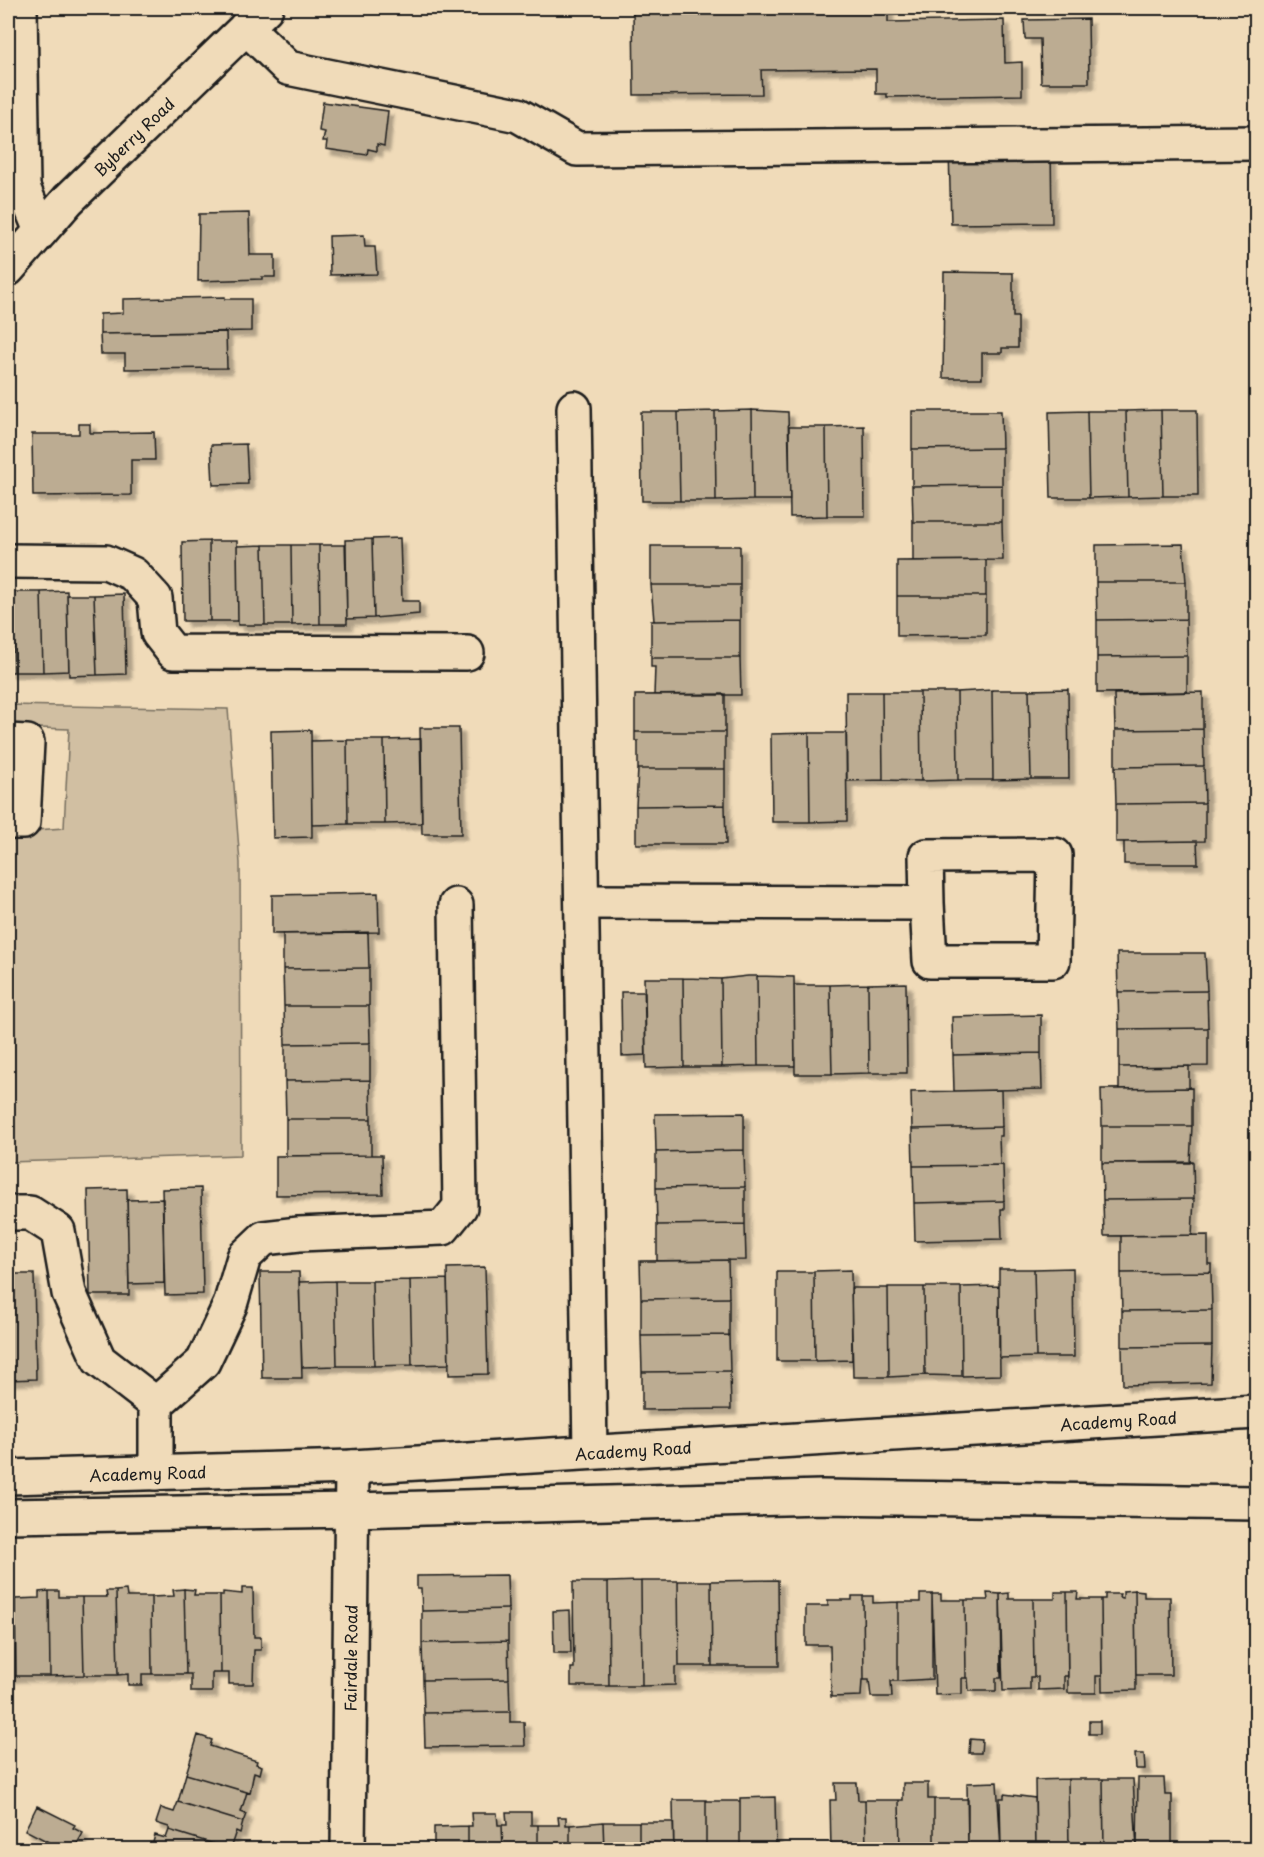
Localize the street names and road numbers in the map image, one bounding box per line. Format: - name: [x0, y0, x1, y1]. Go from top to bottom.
- street label: Byberry Road: [88, 92, 179, 181]
- street label: Academy Road: [1059, 1405, 1178, 1436]
- street label: Academy Road: [574, 1434, 693, 1465]
- street label: Academy Road: [89, 1459, 207, 1487]
- street label: Fairdale Road: [337, 1605, 363, 1711]

